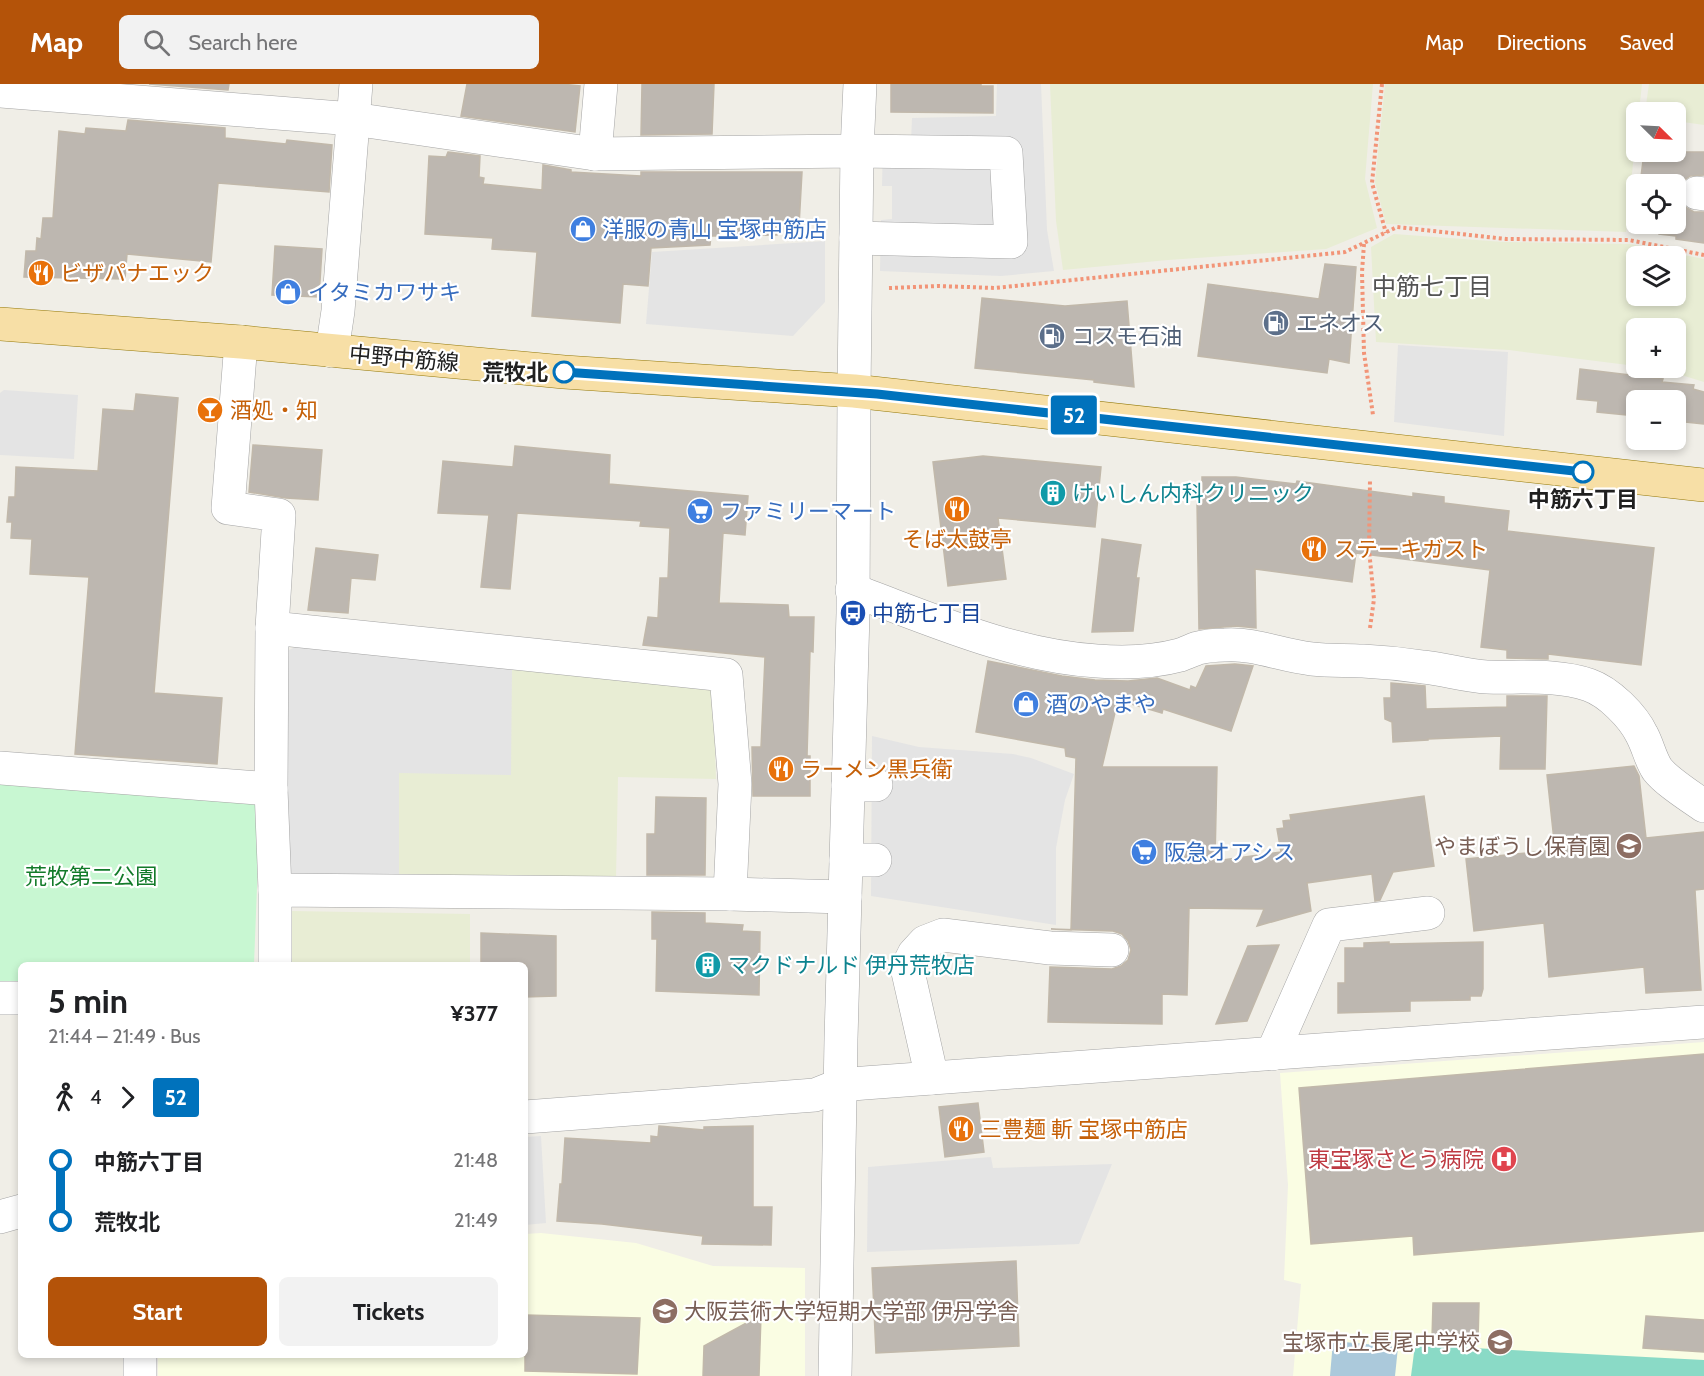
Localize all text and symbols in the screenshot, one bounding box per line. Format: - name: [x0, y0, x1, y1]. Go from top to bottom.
- search box: [119, 15, 539, 69]
- text: Map: [30, 25, 83, 59]
- icon: search: [140, 26, 173, 59]
- text: Search here: [188, 29, 297, 56]
- text: Map: [1425, 30, 1464, 55]
- text: Directions: [1497, 30, 1586, 55]
- text: Saved: [1619, 30, 1674, 55]
- north arrow: [1626, 102, 1686, 162]
- map controls: [1626, 102, 1686, 450]
- button: locate: [1626, 174, 1686, 234]
- shop icon: 洋服の青山 宝塚中筋店: [568, 214, 598, 244]
- place label: 洋服の青山 宝塚中筋店: [602, 216, 827, 243]
- button: layers: [1626, 246, 1686, 306]
- restaurant icon: ビザパナエック: [26, 258, 56, 288]
- place label: ビザパナエック: [60, 260, 214, 287]
- district label: 中筋七丁目: [1372, 272, 1492, 301]
- shop icon: イタミカワサキ: [273, 277, 303, 307]
- place label: イタミカワサキ: [308, 279, 461, 306]
- fuel station icon: エネオス: [1261, 308, 1291, 338]
- place label: エネオス: [1296, 310, 1384, 337]
- button: +: [1626, 318, 1686, 378]
- fuel station icon: コスモ石油: [1037, 321, 1067, 351]
- place label: コスモ石油: [1072, 323, 1182, 350]
- street label: 中野中筋線: [348, 340, 460, 377]
- place label: 荒牧北: [482, 359, 548, 386]
- marker: 荒牧北: [553, 361, 575, 383]
- button: −: [1626, 390, 1686, 450]
- bar icon: 酒処・知: [195, 395, 225, 425]
- line badge: 52: [1047, 396, 1101, 434]
- place label: 酒処・知: [230, 397, 318, 424]
- text: 52: [1063, 403, 1085, 428]
- marker: 中筋六丁目: [1572, 461, 1594, 483]
- building icon: けいしん内科クリニック: [1038, 478, 1068, 508]
- place label: けいしん内科クリニック: [1072, 480, 1314, 507]
- place label: 中筋六丁目: [1528, 486, 1638, 513]
- restaurant icon: そば太鼓亭: [942, 494, 972, 524]
- supermarket icon: ファミリーマート: [685, 496, 715, 526]
- place label: ファミリーマート: [720, 498, 896, 525]
- place label: そば太鼓亭: [902, 526, 1012, 553]
- restaurant icon: ステーキガスト: [1299, 534, 1329, 564]
- place label: ステーキガスト: [1334, 536, 1488, 563]
- bus stop icon: 中筋七丁目: [838, 598, 868, 628]
- place label: 中筋七丁目: [872, 600, 982, 627]
- shop icon: 酒のやまや: [1011, 689, 1041, 719]
- place label: 酒のやまや: [1046, 691, 1156, 718]
- restaurant icon: ラーメン黒兵衛: [766, 754, 796, 784]
- place label: ラーメン黒兵衛: [800, 756, 953, 783]
- school or university icon: やまぼうし保育園: [1614, 831, 1644, 861]
- place label: やまぼうし保育園: [1434, 833, 1610, 860]
- supermarket icon: 阪急オアシス: [1129, 837, 1159, 867]
- place label: 阪急オアシス: [1164, 839, 1295, 866]
- park label: 荒牧第二公園: [25, 863, 157, 890]
- building icon: マクドナルド 伊丹荒牧店: [693, 950, 723, 980]
- place label: マクドナルド 伊丹荒牧店: [728, 952, 975, 979]
- text: 5 min: [48, 981, 128, 1021]
- text: ¥377: [450, 1000, 498, 1027]
- text: 21:44 – 21:49 · Bus: [48, 1024, 201, 1048]
- icon: walk: [48, 1081, 81, 1114]
- icon: forward: [111, 1081, 144, 1114]
- text: 4: [90, 1085, 102, 1109]
- text: 52: [165, 1085, 187, 1110]
- restaurant icon: 三豊麺 斬 宝塚中筋店: [946, 1114, 976, 1144]
- place label: 三豊麺 斬 宝塚中筋店: [980, 1116, 1188, 1143]
- hospital icon: 東宝塚さとう病院: [1489, 1144, 1519, 1174]
- place label: 東宝塚さとう病院: [1308, 1146, 1484, 1173]
- text: 21:48: [453, 1148, 498, 1172]
- text: 中筋六丁目: [94, 1149, 204, 1176]
- text: 21:49: [454, 1208, 498, 1232]
- text: 荒牧北: [94, 1209, 160, 1236]
- button: Start: [48, 1277, 267, 1346]
- button: Tickets: [279, 1277, 498, 1346]
- school or university icon: 大阪芸術大学短期大学部 伊丹学舎: [650, 1296, 680, 1326]
- place label: 大阪芸術大学短期大学部 伊丹学舎: [684, 1298, 1019, 1325]
- school or university icon: 宝塚市立長尾中学校: [1485, 1327, 1515, 1357]
- place label: 宝塚市立長尾中学校: [1282, 1329, 1480, 1356]

